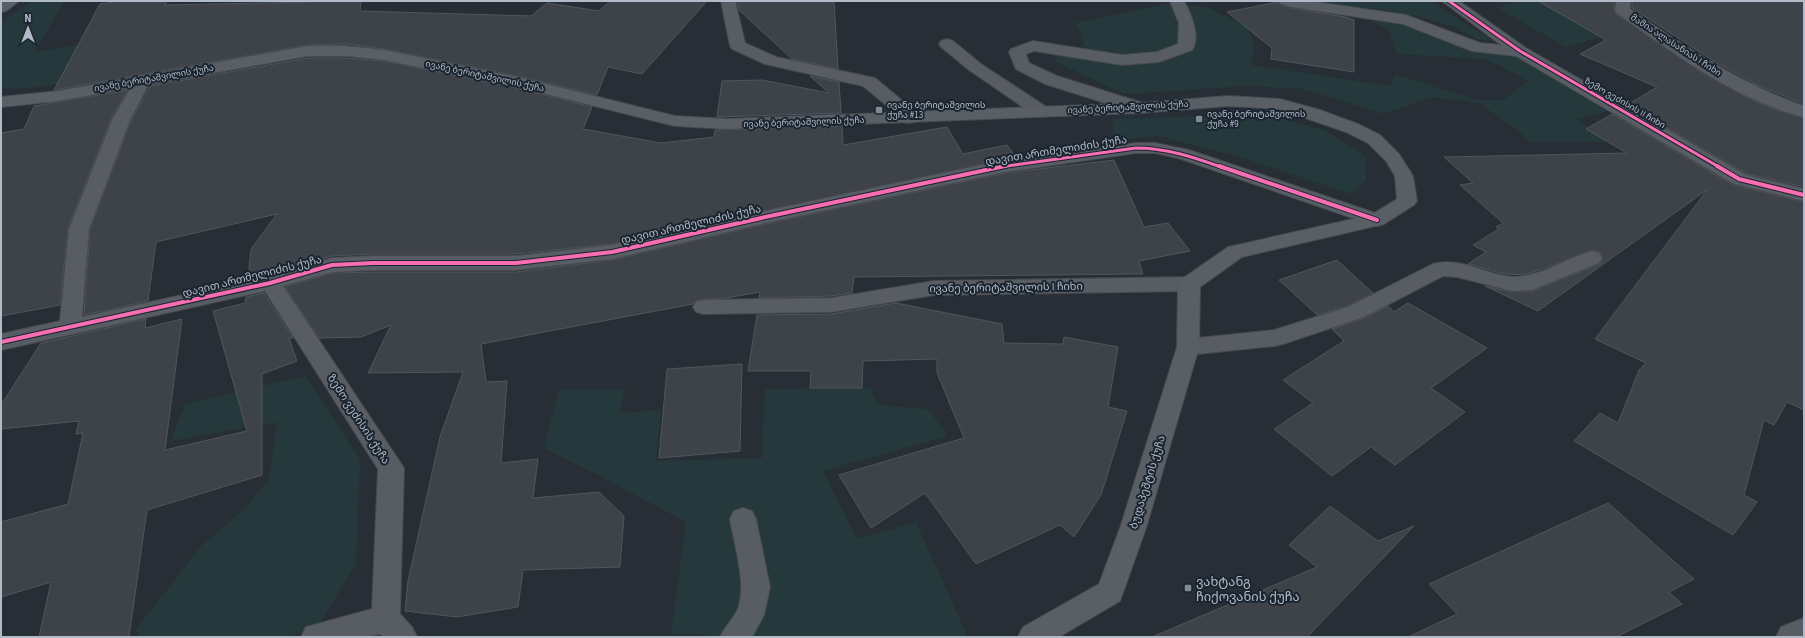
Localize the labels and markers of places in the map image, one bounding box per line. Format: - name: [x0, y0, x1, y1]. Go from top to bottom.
- place label: ივანე ბერიტაშვილის ქუჩა #13: [887, 99, 985, 122]
- marker: ივანე ბერიტაშვილის ქუჩა #13: [874, 105, 884, 115]
- place label: ივანე ბერიტაშვილის ქუჩა #9: [1207, 108, 1305, 131]
- marker: ივანე ბერიტაშვილის ქუჩა #9: [1194, 114, 1204, 124]
- place label: ვახტანგ ჩიქოვანის ქუჩა: [1196, 573, 1300, 606]
- marker: ვახტანგ ჩიქოვანის ქუჩა: [1183, 583, 1193, 593]

